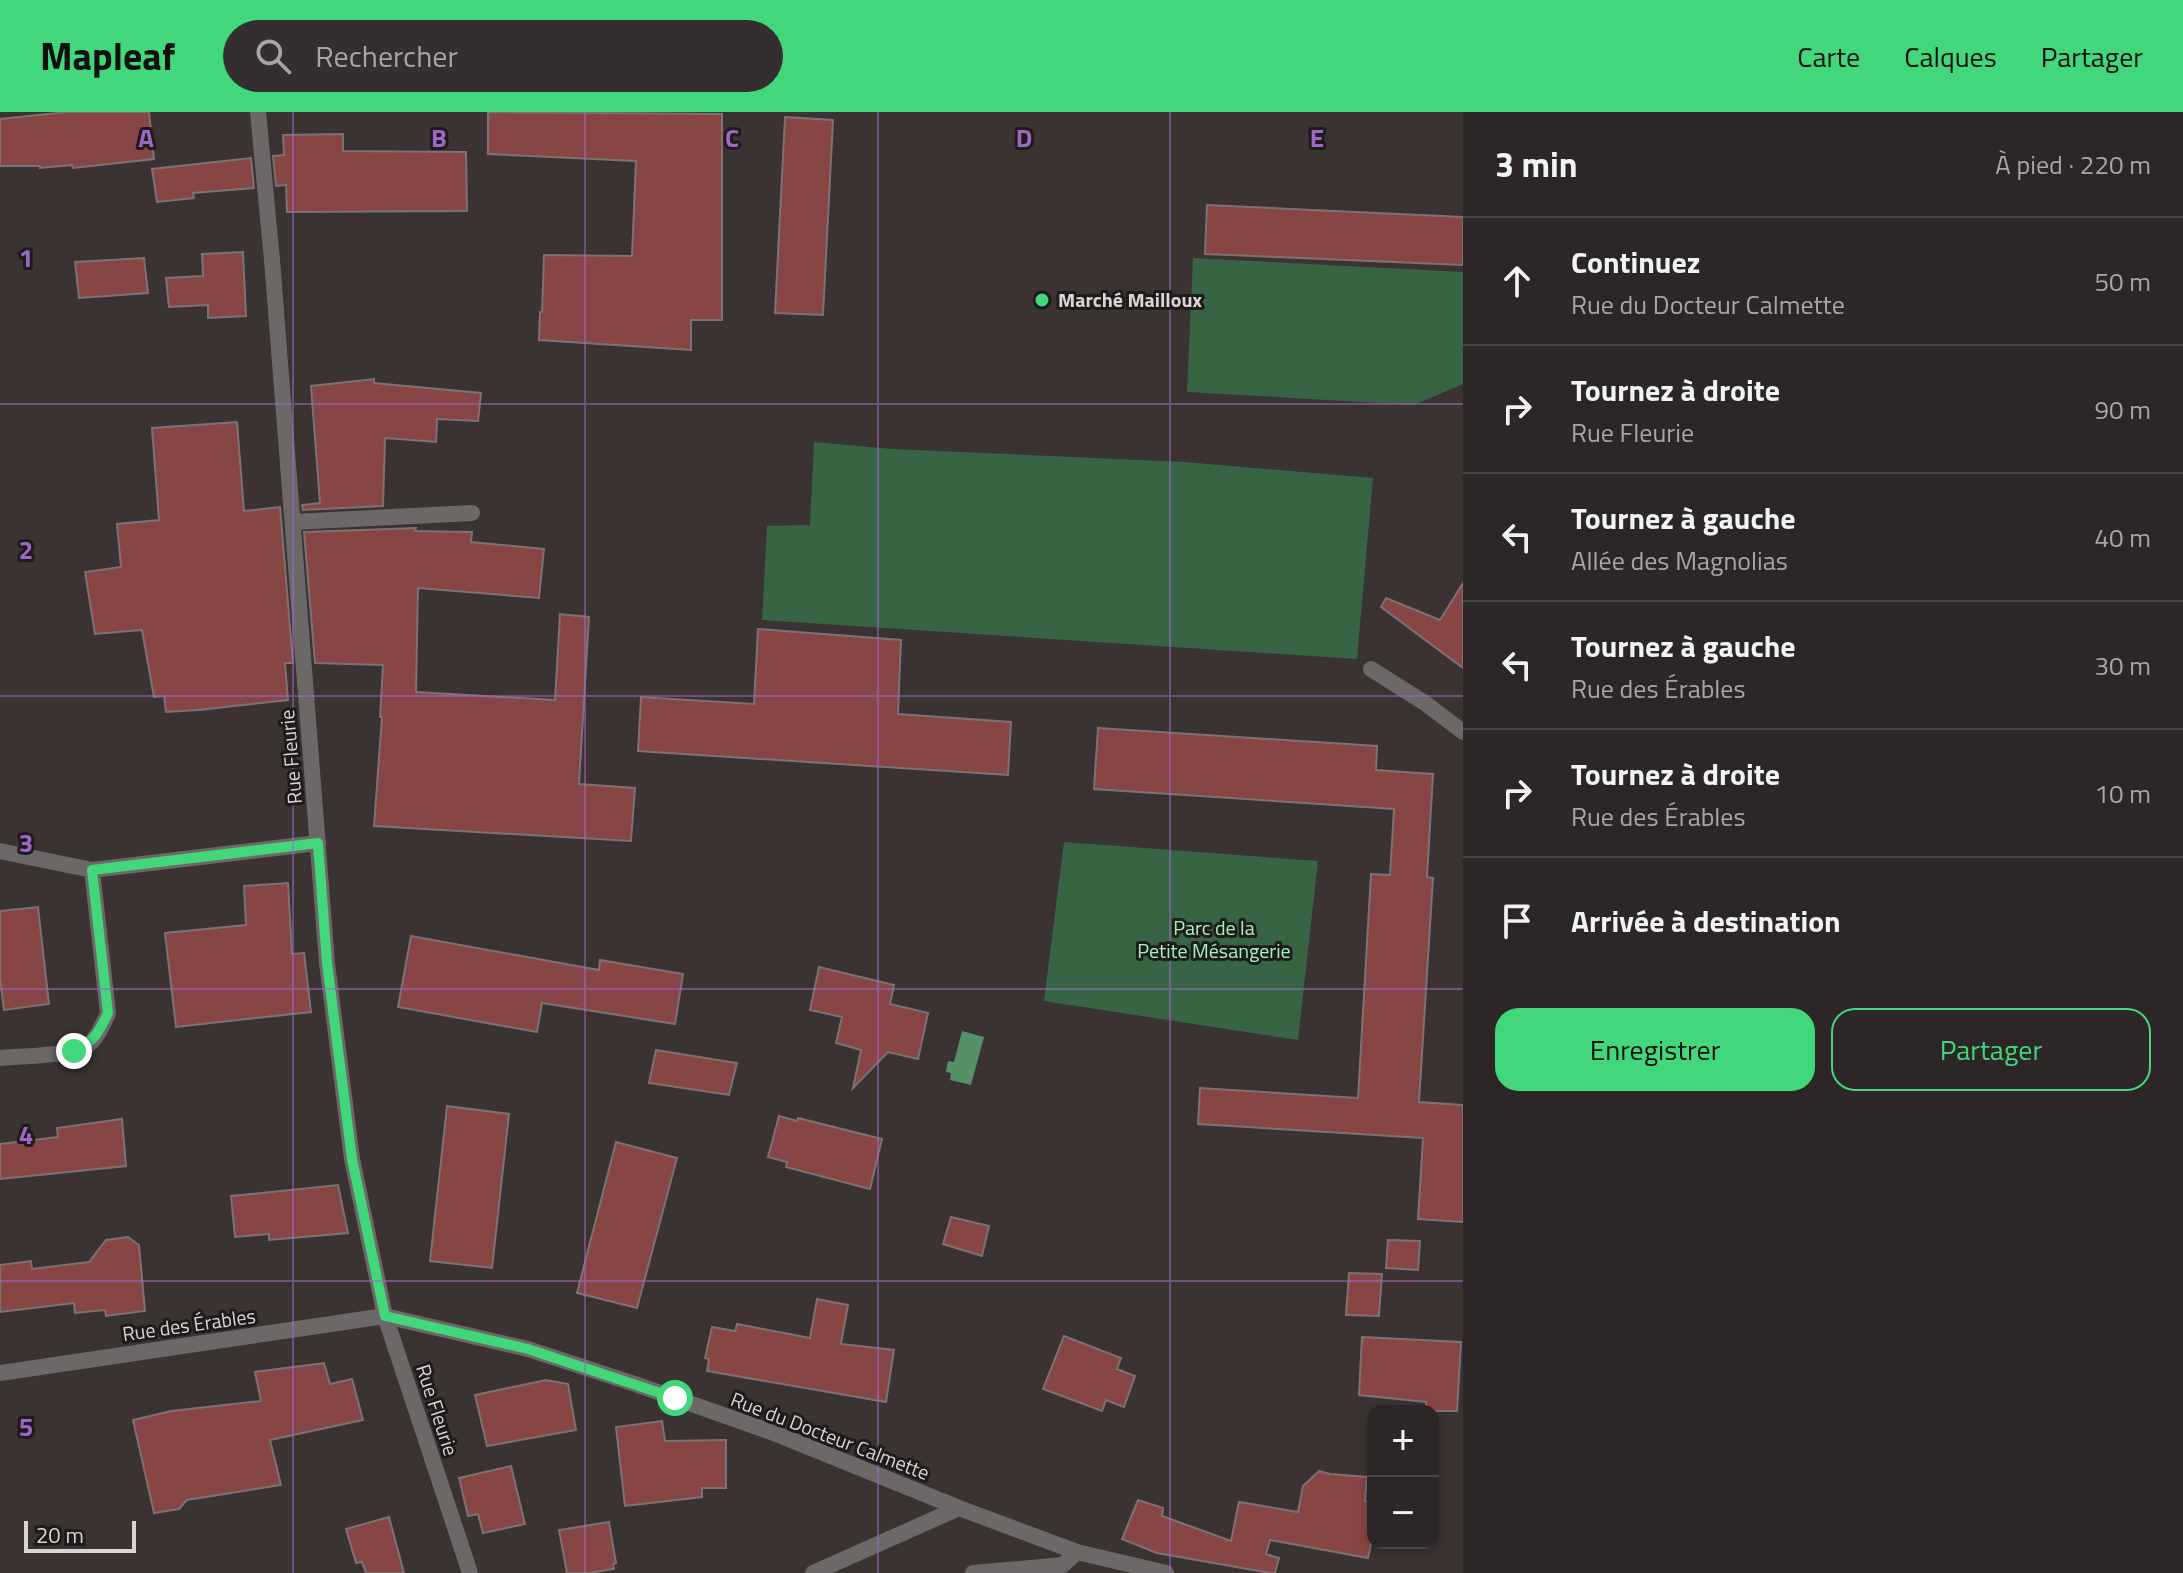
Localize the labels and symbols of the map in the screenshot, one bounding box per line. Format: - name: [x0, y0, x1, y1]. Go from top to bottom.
- text: A: [138, 118, 154, 157]
- text: B: [431, 118, 447, 157]
- text: C: [725, 118, 739, 157]
- text: D: [1016, 118, 1032, 157]
- text: E: [1310, 118, 1324, 157]
- text: 1: [19, 238, 33, 277]
- place label: Marché Mailloux: [1058, 284, 1202, 315]
- marker: Marché Mailloux: [1033, 291, 1051, 309]
- text: 2: [19, 530, 33, 569]
- street label: Rue Fleurie: [271, 709, 310, 806]
- text: 3: [19, 823, 33, 862]
- park label: Parc de la Petite Mésangerie: [1137, 912, 1291, 966]
- route end: [56, 1033, 92, 1069]
- text: 4: [19, 1115, 33, 1154]
- street label: Rue des Érables: [120, 1300, 258, 1349]
- street label: Rue Fleurie: [408, 1360, 467, 1460]
- route start: [657, 1380, 693, 1416]
- street label: Rue du Docteur Calmette: [726, 1383, 934, 1488]
- text: 5: [19, 1407, 33, 1446]
- scale bar: [24, 1517, 136, 1553]

